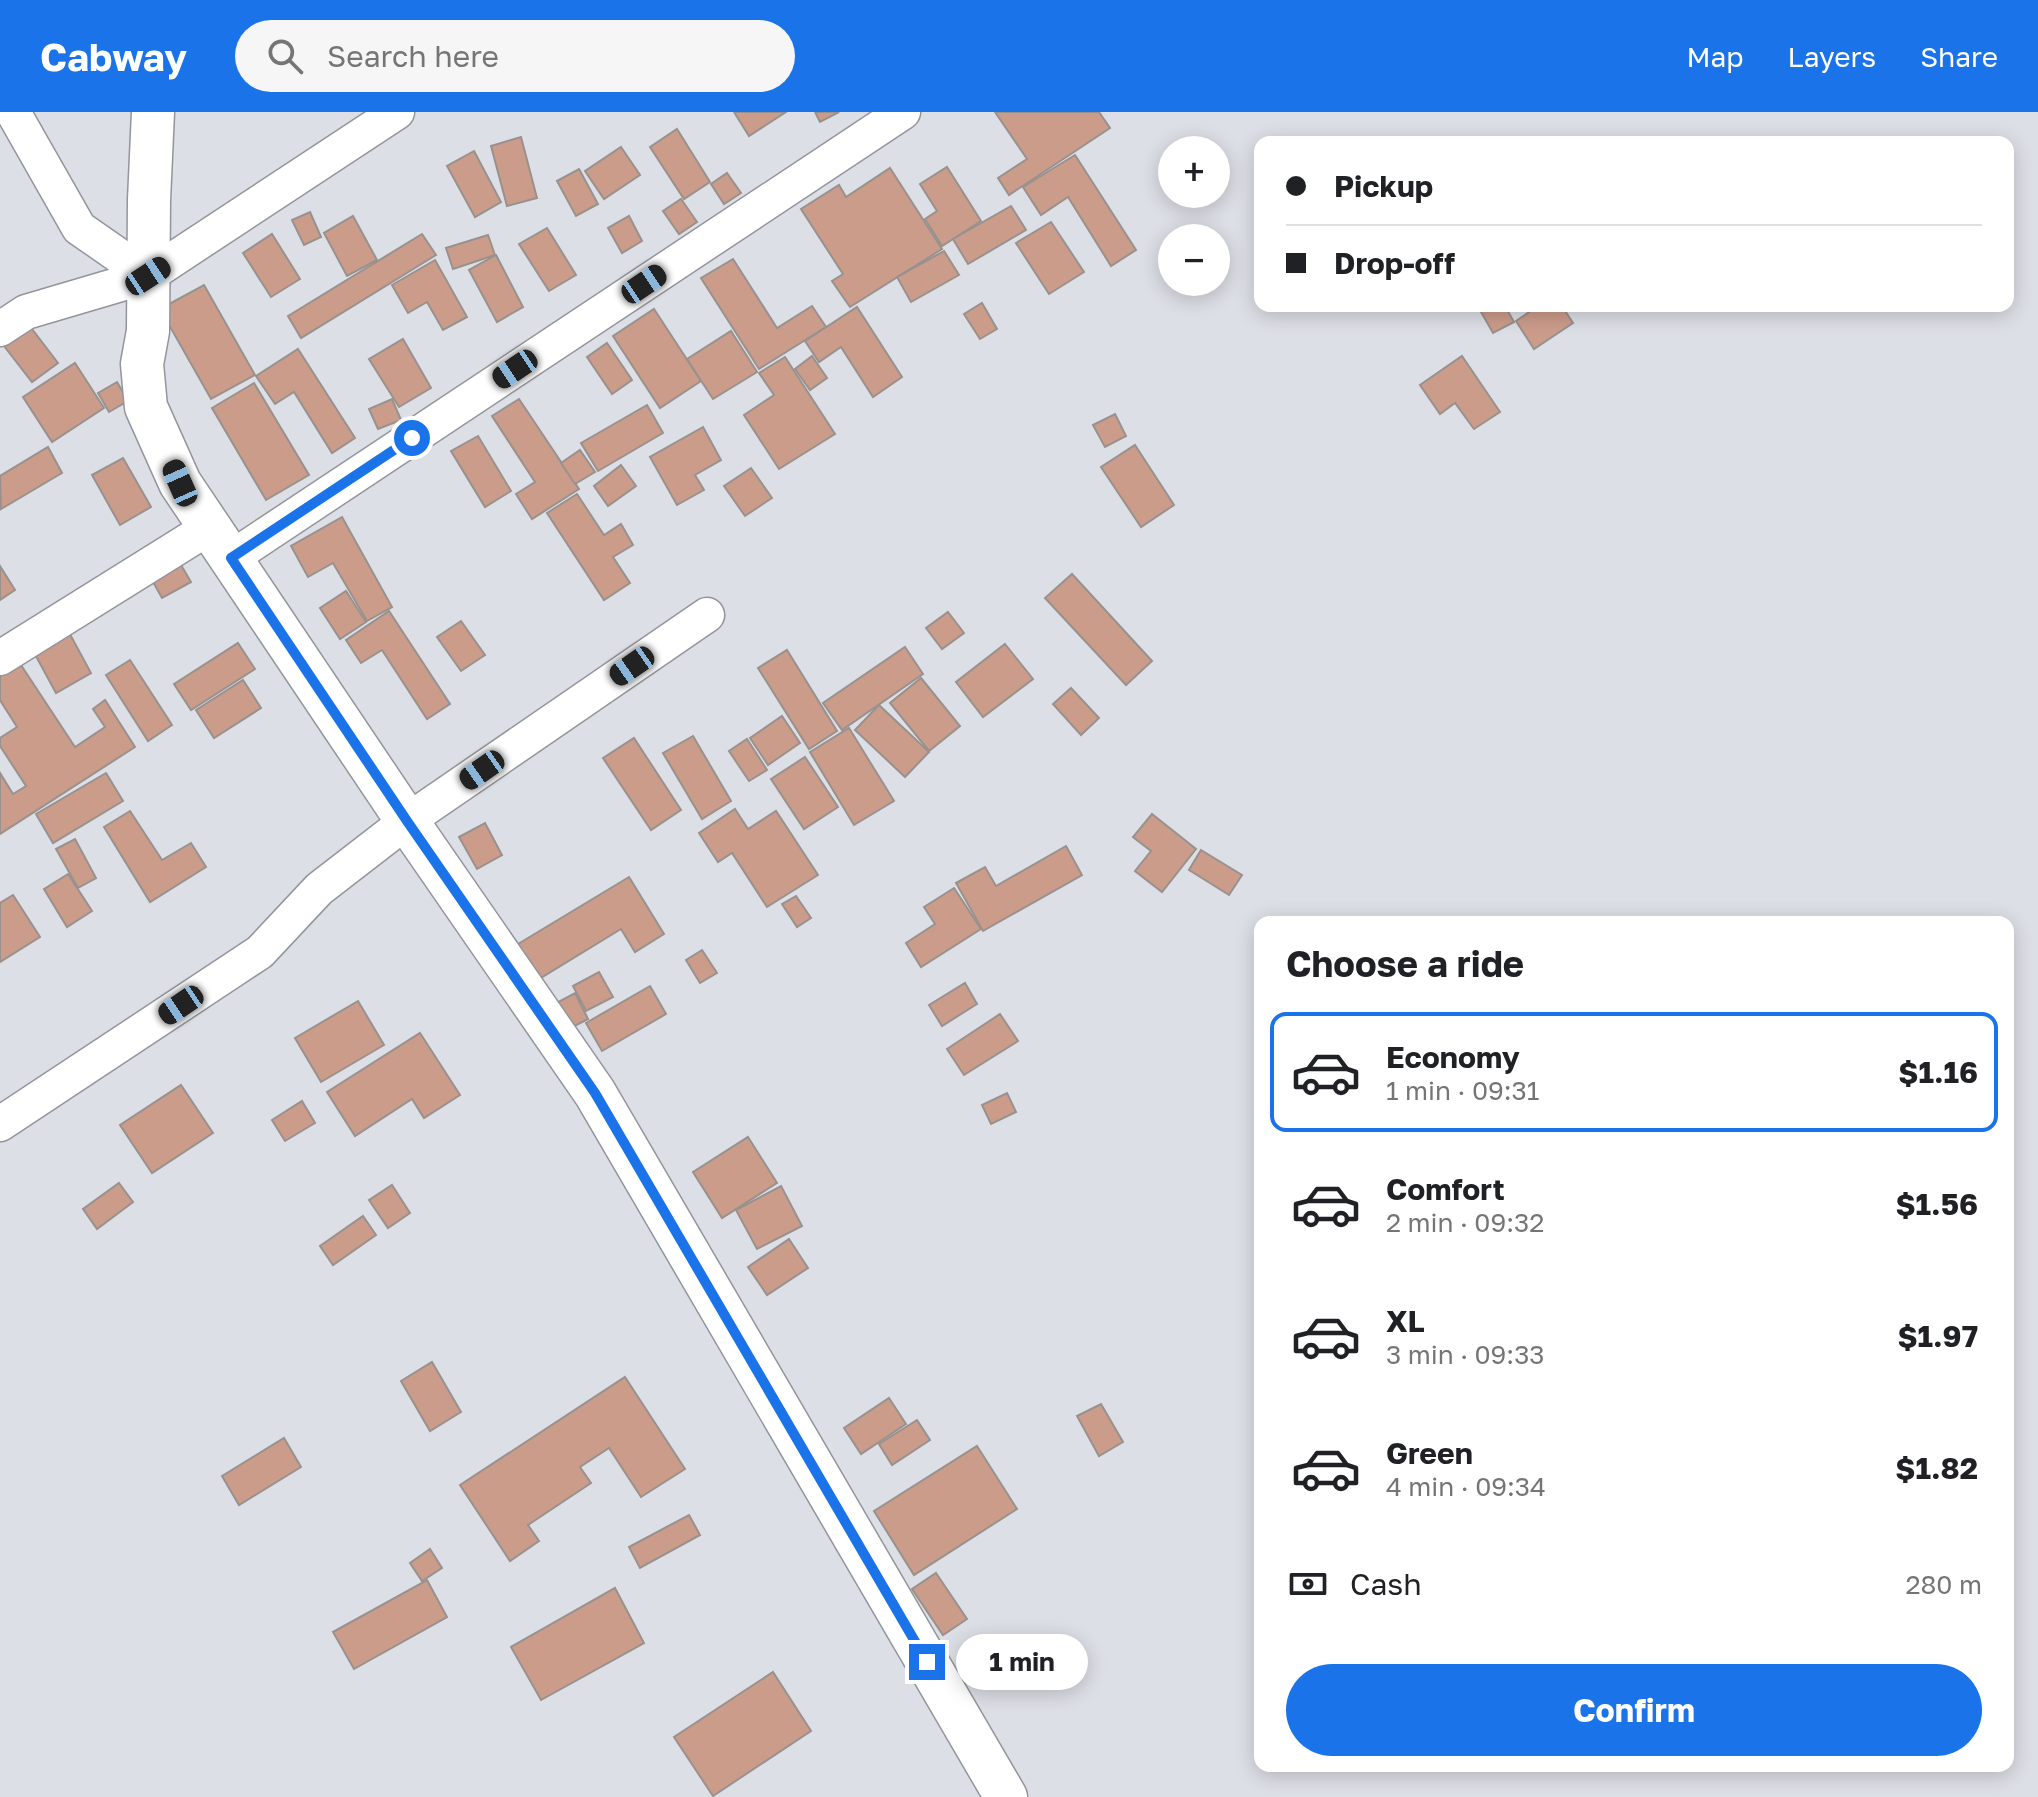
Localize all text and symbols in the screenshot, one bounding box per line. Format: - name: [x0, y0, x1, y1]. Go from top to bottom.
- search box: [235, 20, 795, 92]
- text: Cabway: [40, 34, 187, 79]
- icon: search: [263, 34, 307, 78]
- text: Search here: [327, 38, 499, 74]
- text: Map: [1686, 40, 1744, 73]
- text: Layers: [1788, 40, 1876, 73]
- text: Share: [1920, 40, 1998, 73]
- map controls: [1158, 136, 1230, 296]
- button: +: [1158, 136, 1230, 208]
- text: Pickup: [1334, 168, 1433, 204]
- button: −: [1158, 224, 1230, 296]
- text: Drop-off: [1334, 245, 1455, 281]
- car: [121, 253, 175, 299]
- car: [617, 261, 671, 307]
- car: [488, 346, 542, 392]
- route start: [394, 420, 430, 456]
- car: [159, 456, 201, 510]
- car: [605, 642, 659, 690]
- car: [455, 746, 509, 794]
- text: Choose a ride: [1286, 942, 1524, 985]
- car: [154, 982, 208, 1028]
- icon: car: [1290, 1036, 1362, 1108]
- text: Economy: [1386, 1039, 1520, 1075]
- text: $1.16: [1898, 1054, 1978, 1090]
- text: 1 min · 09:31: [1386, 1075, 1539, 1106]
- icon: car: [1290, 1168, 1362, 1240]
- text: Comfort: [1386, 1171, 1505, 1207]
- text: $1.56: [1896, 1186, 1978, 1222]
- text: 2 min · 09:32: [1386, 1207, 1544, 1238]
- icon: car: [1290, 1300, 1362, 1372]
- text: XL: [1386, 1303, 1425, 1339]
- text: $1.97: [1897, 1318, 1978, 1354]
- text: 3 min · 09:33: [1386, 1339, 1545, 1370]
- icon: car: [1290, 1432, 1362, 1504]
- text: Green: [1386, 1435, 1473, 1471]
- text: $1.82: [1895, 1450, 1978, 1486]
- text: 4 min · 09:34: [1386, 1471, 1546, 1502]
- icon: cash: [1286, 1562, 1330, 1606]
- text: Cash: [1350, 1566, 1422, 1602]
- text: 280 m: [1905, 1569, 1982, 1600]
- callout: 1 min: [955, 1634, 1087, 1690]
- route end: [909, 1644, 945, 1680]
- text: 1 min: [989, 1646, 1055, 1677]
- button: Confirm: [1286, 1664, 1982, 1756]

